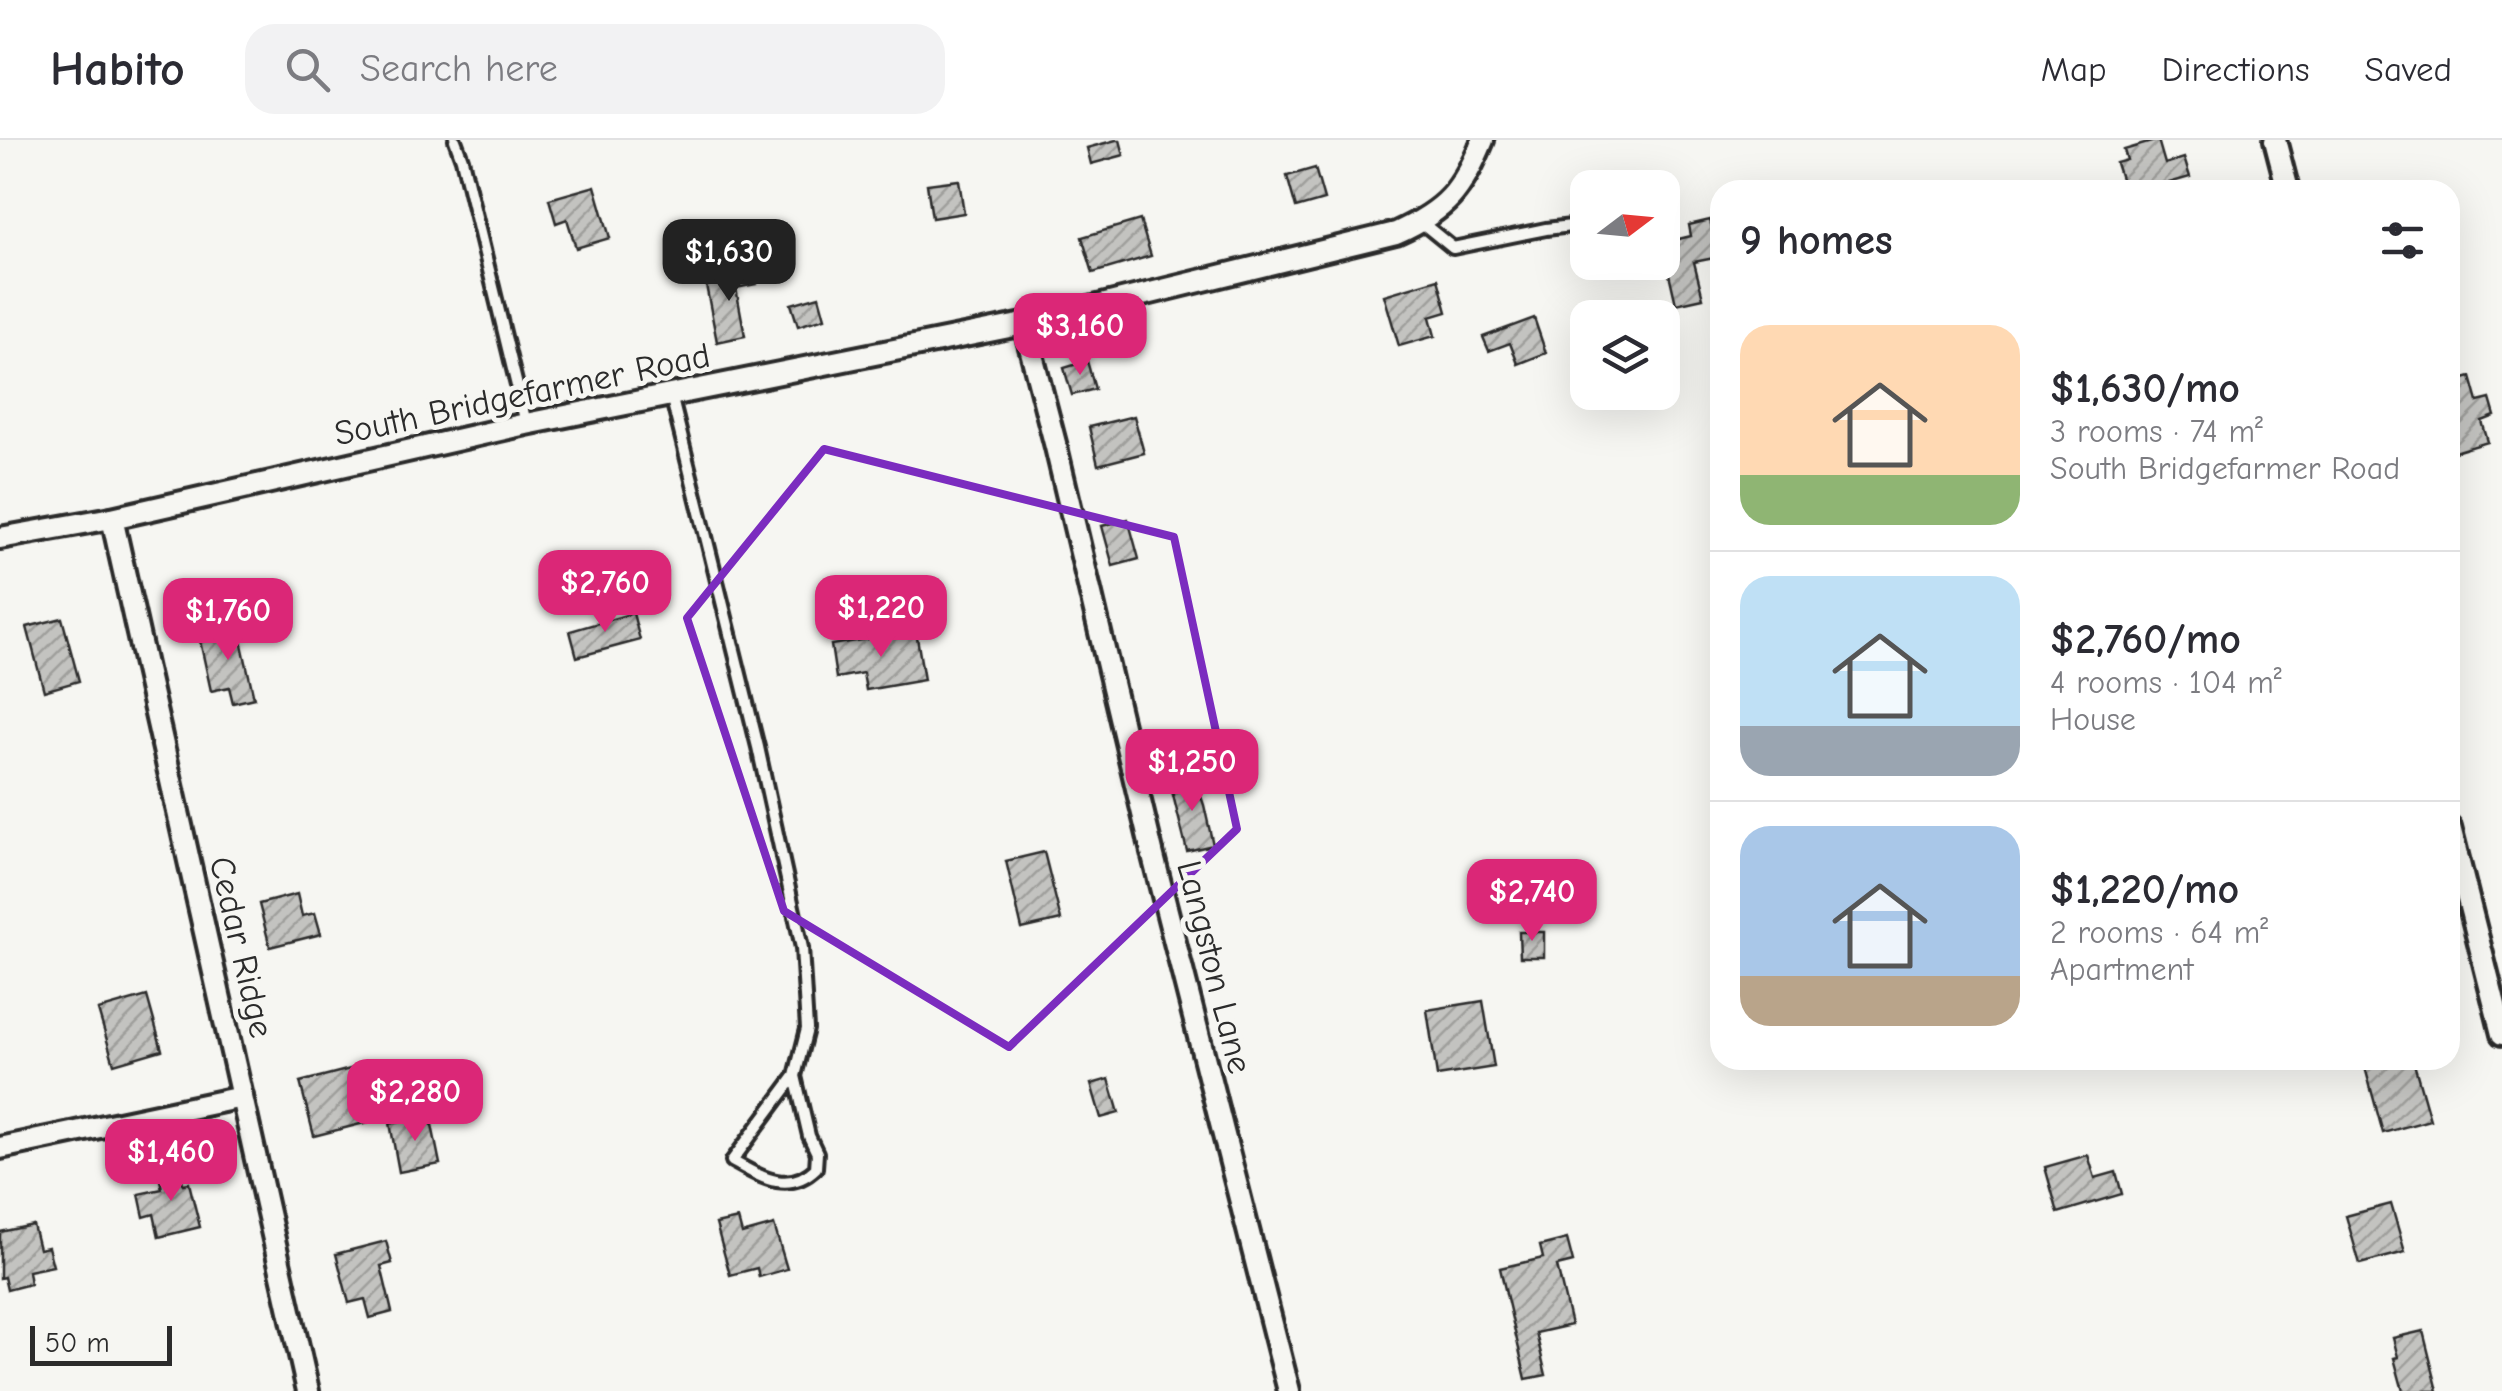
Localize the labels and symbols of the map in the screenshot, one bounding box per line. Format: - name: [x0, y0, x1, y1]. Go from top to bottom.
- north arrow: [1570, 170, 1680, 280]
- pin: $1,630: [648, 219, 810, 304]
- pin: $3,160: [999, 293, 1161, 378]
- street label: South Bridgefarmer Road: [330, 335, 714, 454]
- pin: $2,760: [524, 550, 686, 635]
- pin: $1,220: [800, 575, 962, 660]
- pin: $1,760: [147, 578, 309, 663]
- pin: $1,250: [1111, 729, 1273, 814]
- street label: Cedar Ridge: [201, 853, 282, 1042]
- street label: Langston Lane: [1168, 856, 1261, 1078]
- pin: $2,740: [1451, 859, 1613, 944]
- pin: $2,280: [334, 1059, 496, 1144]
- pin: $1,460: [90, 1119, 252, 1204]
- scale bar: [30, 1321, 172, 1366]

